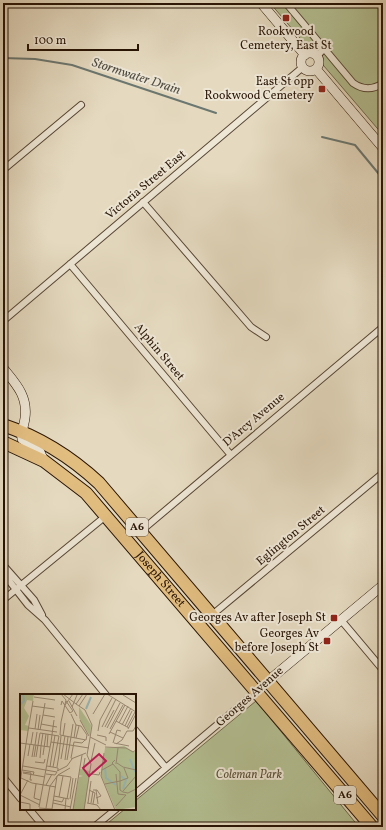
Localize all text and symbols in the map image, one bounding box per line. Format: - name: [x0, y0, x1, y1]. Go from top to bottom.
- marker: Rookwood Cemetery, East St: [281, 13, 291, 23]
- place label: Rookwood Cemetery, East St: [240, 24, 332, 54]
- scale bar: [28, 26, 138, 52]
- text: 100 m: [34, 33, 67, 49]
- water label: Stormwater Drain: [89, 54, 183, 100]
- place label: East St opp Rookwood Cemetery: [205, 74, 314, 104]
- marker: East St opp Rookwood Cemetery: [317, 84, 327, 94]
- street label: Victoria Street East: [102, 147, 190, 223]
- street label: Alphin Street: [130, 320, 188, 384]
- street label: D'Arcy Avenue: [220, 389, 289, 451]
- street label: Eglington Street: [253, 502, 329, 570]
- road number: A6: [126, 518, 148, 536]
- street label: Joseph Street: [132, 548, 189, 611]
- place label: Georges Av after Joseph St: [189, 610, 326, 626]
- marker: Georges Av after Joseph St: [329, 613, 339, 623]
- place label: Georges Av before Joseph St: [235, 626, 320, 656]
- marker: Georges Av before Joseph St: [322, 636, 332, 646]
- street label: Georges Avenue: [213, 663, 287, 731]
- inset map: [20, 694, 136, 810]
- park label: Coleman Park: [216, 767, 283, 783]
- road number: A6: [334, 786, 356, 804]

